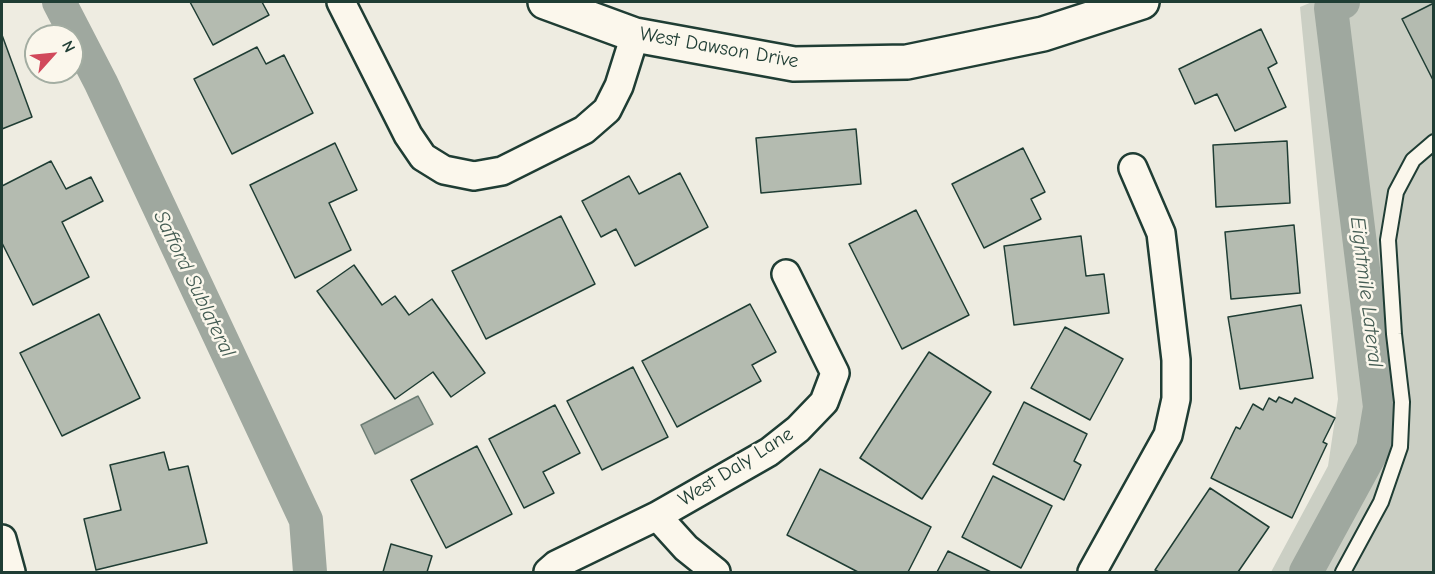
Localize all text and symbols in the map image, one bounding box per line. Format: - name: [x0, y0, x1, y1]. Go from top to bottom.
- street label: West Dawson Drive: [638, 22, 800, 74]
- north arrow: [24, 24, 84, 84]
- text: N: [58, 38, 79, 55]
- water label: Safford Sublateral: [148, 207, 240, 361]
- water label: Eightmile Lateral: [1344, 215, 1388, 369]
- street label: West Daly Lane: [674, 422, 798, 512]

